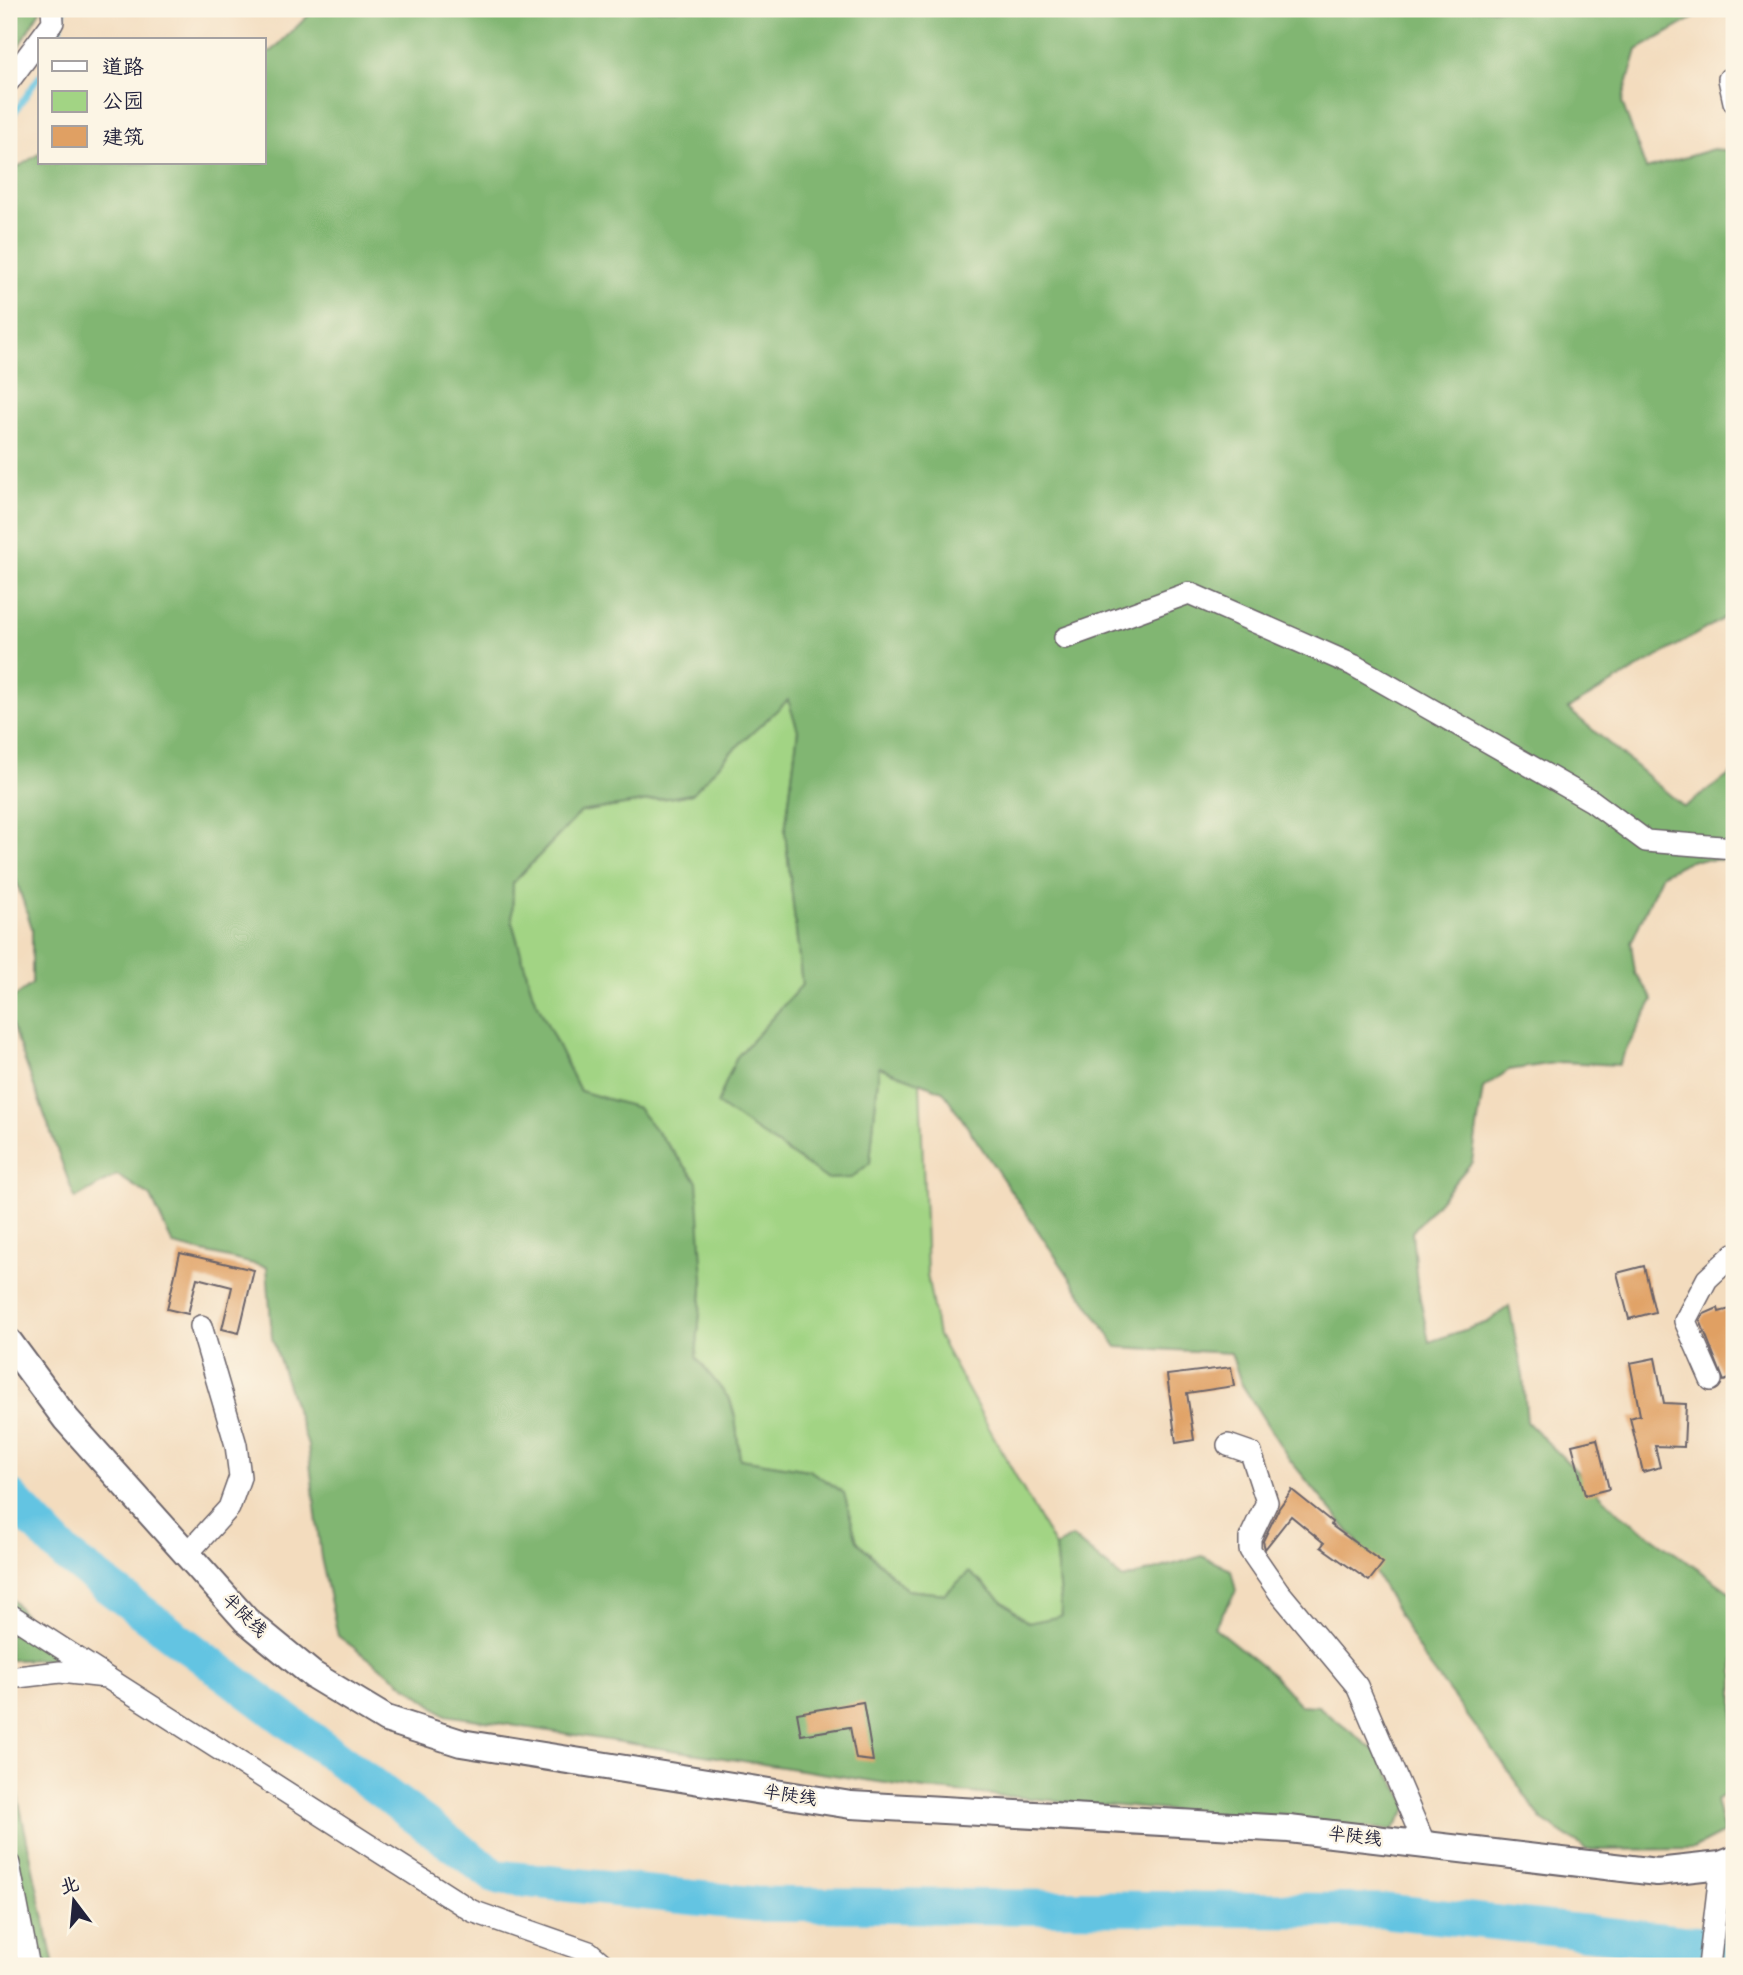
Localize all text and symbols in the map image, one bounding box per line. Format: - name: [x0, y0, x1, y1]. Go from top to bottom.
- legend: [38, 38, 266, 164]
- text: 道路: [102, 49, 144, 81]
- text: 公园: [102, 83, 144, 115]
- text: 建筑: [102, 119, 144, 151]
- street label: 半陡线: [217, 1585, 275, 1642]
- street label: 半陡线: [761, 1776, 819, 1811]
- street label: 半陡线: [1327, 1818, 1384, 1851]
- north arrow: [38, 1867, 108, 1937]
- text: 北: [56, 1868, 82, 1900]

